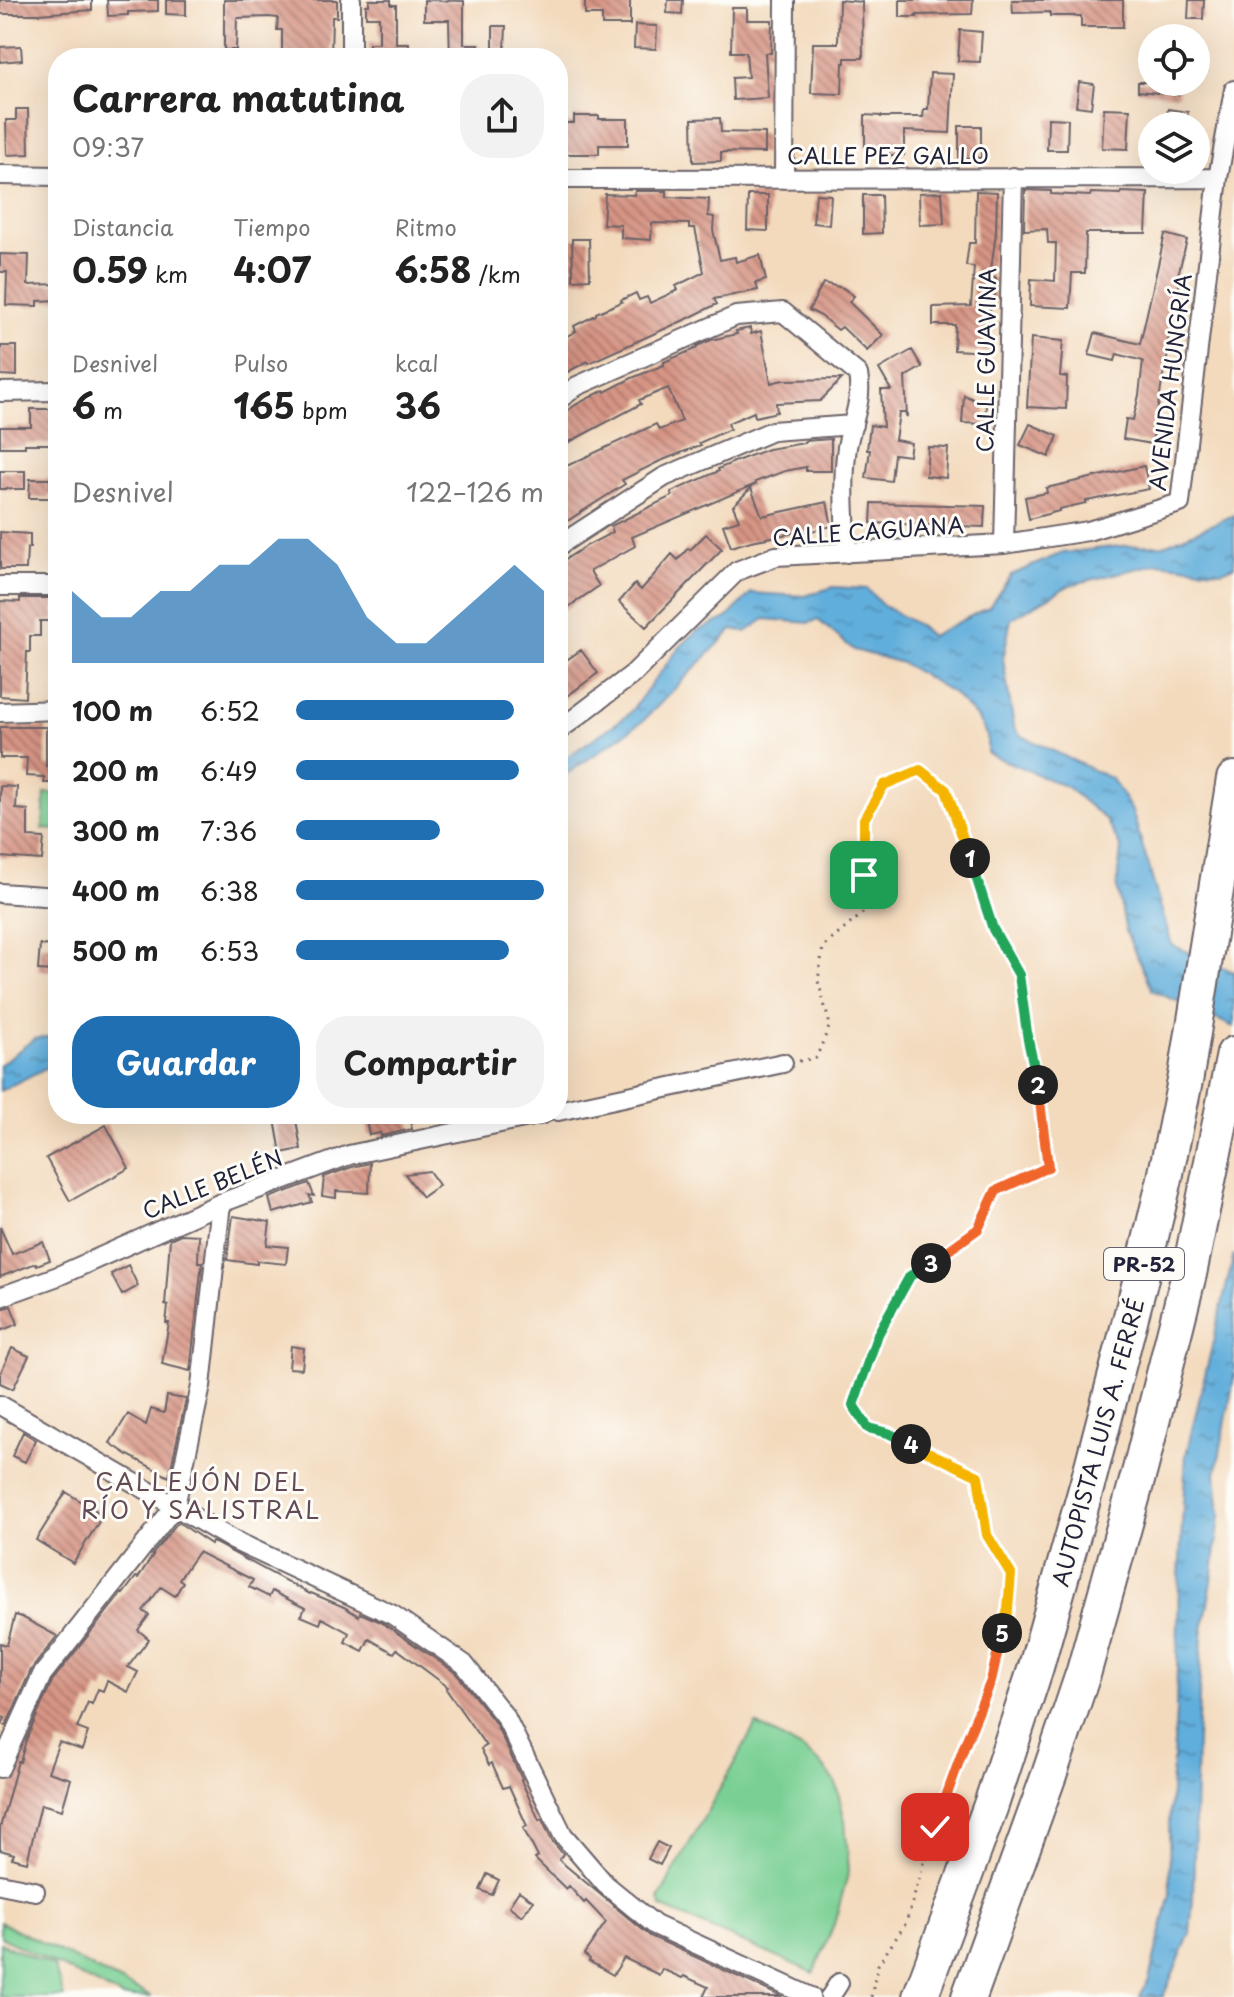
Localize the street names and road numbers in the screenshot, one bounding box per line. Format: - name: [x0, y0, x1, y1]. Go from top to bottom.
- street label: CALLE PEZ GALLO: [787, 138, 989, 171]
- street label: CALLE GUAVINA: [967, 267, 1003, 453]
- street label: AVENIDA HUNGRÍA: [1139, 272, 1199, 492]
- street label: CALLE CAGUANA: [771, 507, 965, 553]
- street label: CALLE BELÉN: [137, 1140, 287, 1226]
- road number: PR-52: [1104, 1248, 1184, 1280]
- street label: AUTOPISTA LUIS A. FERRÉ: [1043, 1294, 1151, 1590]

